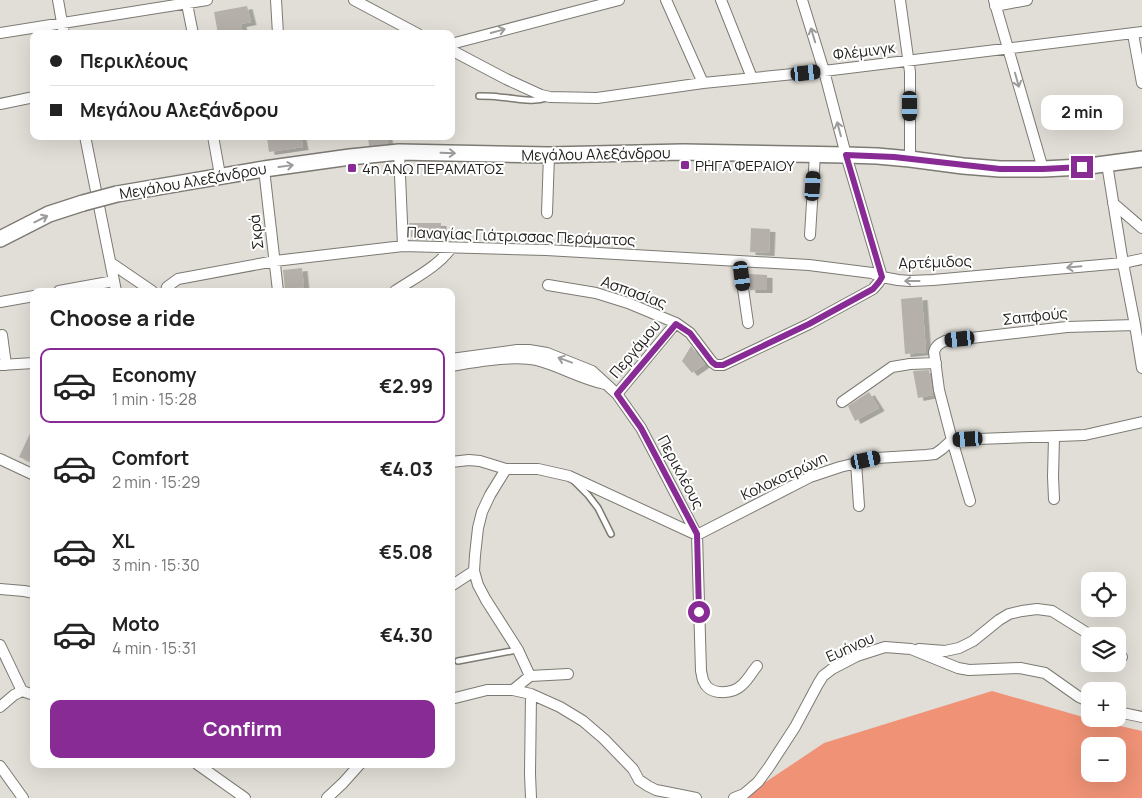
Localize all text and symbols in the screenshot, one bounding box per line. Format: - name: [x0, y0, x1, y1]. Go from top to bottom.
- one-way arrow: [490, 26, 506, 36]
- one-way arrow: [808, 28, 817, 44]
- street label: Φλέμινγκ: [832, 37, 897, 65]
- text: Περικλέους: [80, 48, 188, 74]
- car: [790, 64, 821, 82]
- one-way arrow: [1012, 72, 1022, 88]
- car: [902, 91, 917, 121]
- callout: 2 min: [1041, 94, 1123, 130]
- text: Μεγάλου Αλεξάνδρου: [80, 97, 279, 123]
- text: 2 min: [1061, 101, 1103, 123]
- one-way arrow: [834, 122, 844, 138]
- street label: Μεγάλου Αλεξάνδρου: [521, 142, 671, 166]
- one-way arrow: [439, 148, 455, 158]
- place label: ΡΗΓΑ ΦΕΡΑΙΟΥ: [695, 155, 795, 176]
- route end: [1071, 156, 1093, 178]
- street label: Μεγάλου Αλεξάνδρου: [118, 158, 268, 204]
- place label: 4η ΑΝΩ ΠΕΡΑΜΑΤΟΣ: [362, 158, 505, 179]
- marker: ΡΗΓΑ ΦΕΡΑΙΟΥ: [679, 159, 691, 171]
- one-way arrow: [278, 160, 294, 170]
- marker: 4η ΑΝΩ ΠΕΡΑΜΑΤΟΣ: [346, 162, 358, 174]
- car: [804, 171, 821, 201]
- street label: Σκρά: [243, 213, 269, 251]
- one-way arrow: [33, 214, 48, 223]
- street label: Παναγίας Γιάτρισσας Περάματος: [406, 222, 636, 250]
- street label: Αρτέμιδος: [898, 250, 972, 274]
- car: [732, 260, 751, 292]
- one-way arrow: [1066, 262, 1082, 272]
- street label: Ασπασίας: [598, 270, 670, 314]
- one-way arrow: [904, 276, 920, 286]
- street label: Σαπφούς: [1001, 302, 1069, 330]
- text: Choose a ride: [50, 303, 195, 333]
- street label: Περγάμου: [605, 316, 665, 382]
- car: [944, 330, 975, 348]
- one-way arrow: [558, 355, 573, 364]
- text: Economy: [112, 362, 196, 388]
- icon: car: [52, 363, 97, 408]
- text: €2.99: [379, 373, 433, 399]
- text: 1 min · 15:28: [112, 388, 197, 410]
- street label: Περικλέους: [653, 431, 709, 513]
- car: [952, 431, 983, 447]
- text: Comfort: [112, 445, 189, 471]
- icon: car: [52, 446, 97, 491]
- street label: Κολοκοτρώνη: [737, 447, 831, 505]
- car: [849, 450, 882, 470]
- text: €4.03: [380, 456, 433, 482]
- text: 2 min · 15:29: [112, 471, 200, 493]
- text: XL: [112, 528, 135, 554]
- icon: car: [52, 529, 97, 574]
- text: €5.08: [379, 539, 433, 565]
- text: 3 min · 15:30: [112, 554, 200, 576]
- map controls: [1081, 572, 1126, 782]
- button: locate: [1081, 572, 1126, 617]
- route start: [688, 601, 710, 623]
- text: Moto: [112, 611, 159, 637]
- icon: car: [52, 612, 97, 657]
- text: €4.30: [380, 622, 433, 648]
- street label: Ευήνου: [822, 627, 878, 667]
- button: layers: [1081, 627, 1126, 672]
- text: 4 min · 15:31: [112, 637, 197, 659]
- button: +: [1081, 682, 1126, 727]
- button: Confirm: [50, 700, 435, 758]
- button: −: [1081, 737, 1126, 782]

